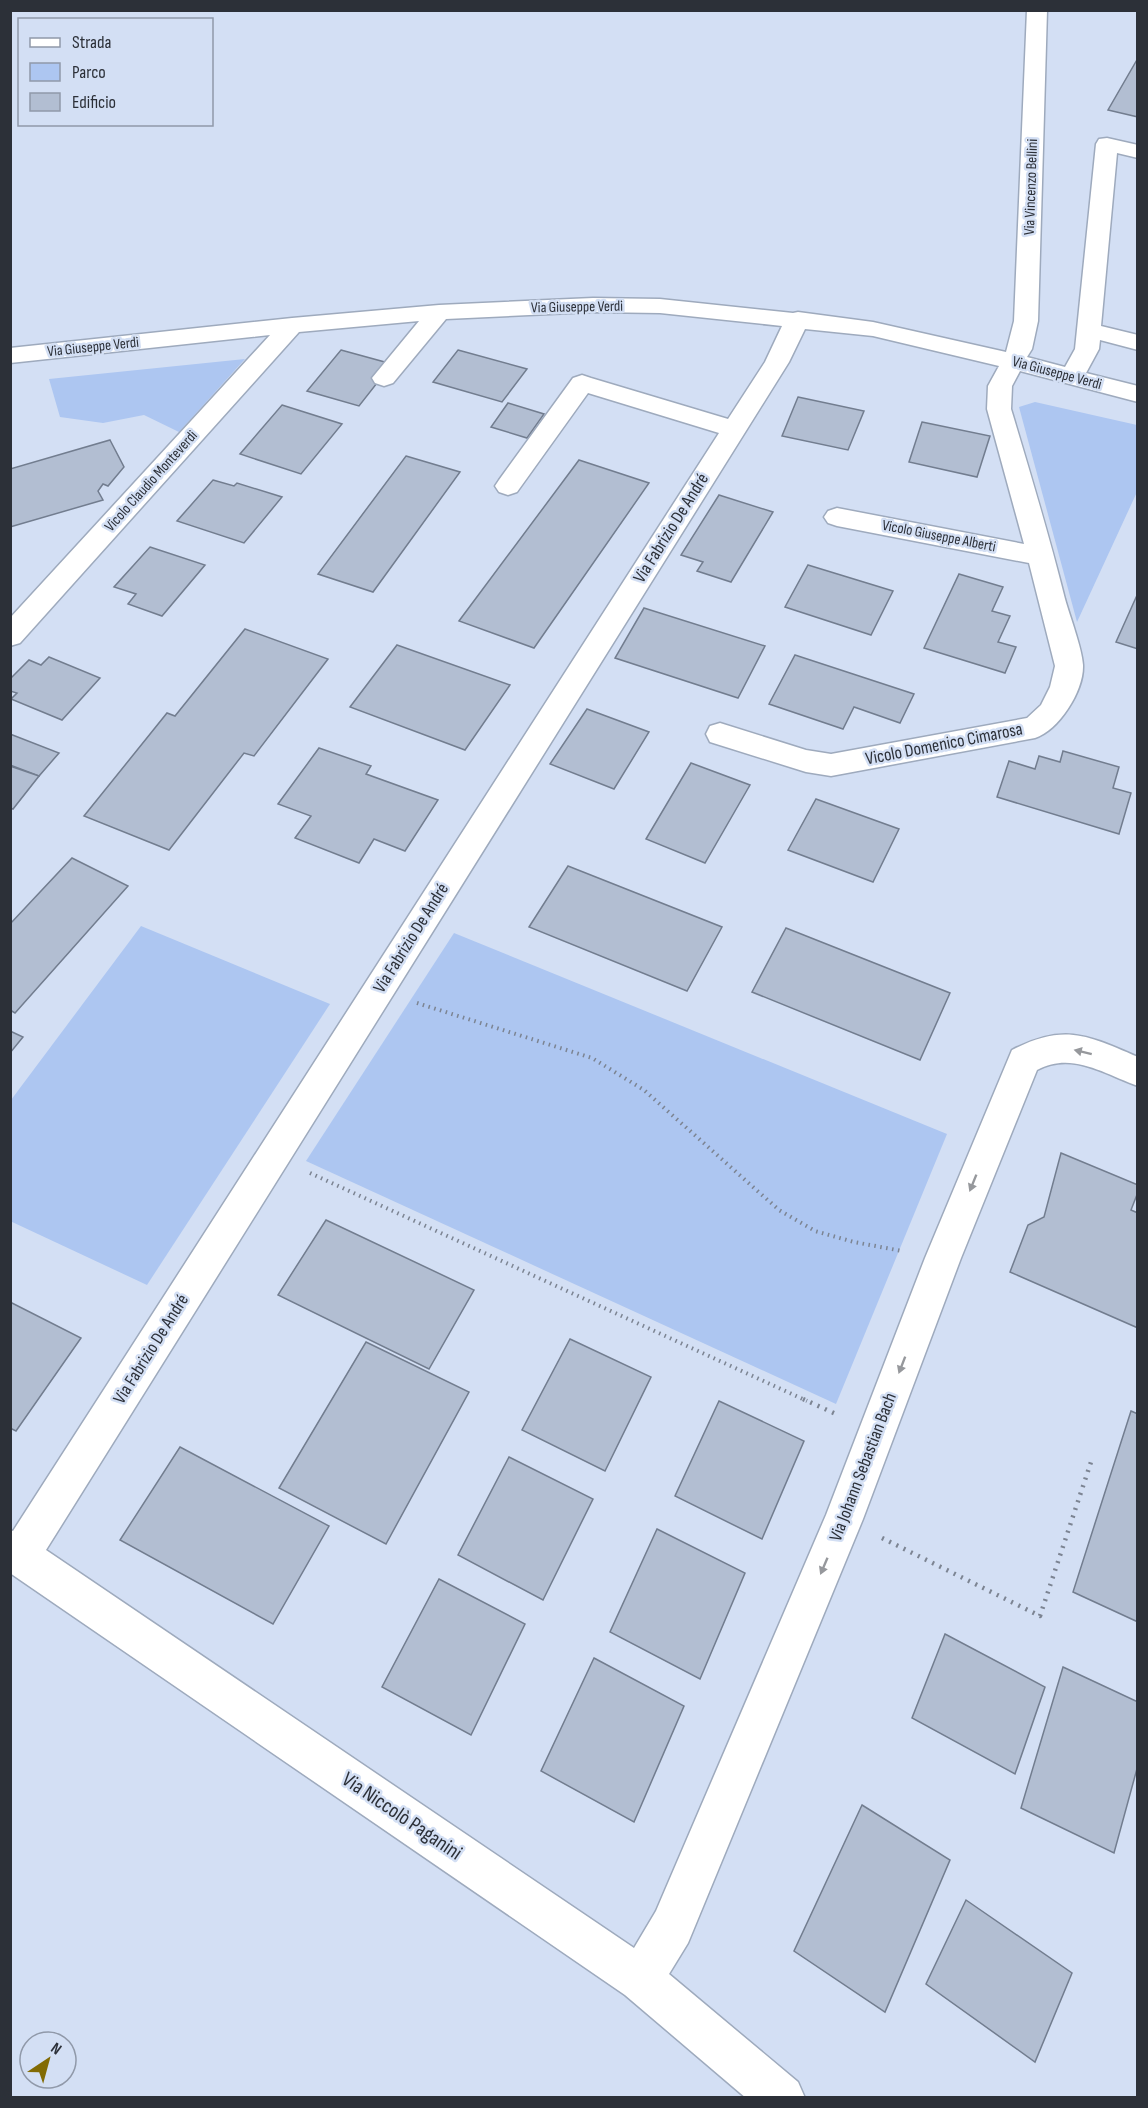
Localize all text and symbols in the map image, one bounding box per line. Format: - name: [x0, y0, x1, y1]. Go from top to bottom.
- legend: [18, 18, 213, 126]
- text: Strada: [72, 32, 112, 53]
- text: Parco: [72, 62, 106, 83]
- text: Edificio: [72, 92, 116, 113]
- street label: Via Vincenzo Bellini: [1020, 138, 1042, 236]
- street label: Via Giuseppe Verdi: [531, 297, 623, 317]
- street label: Via Giuseppe Verdi: [46, 333, 140, 361]
- street label: Via Giuseppe Verdi: [1010, 352, 1104, 394]
- street label: Vicolo Claudio Monteverdi: [101, 426, 202, 536]
- street label: Via Fabrizio De André: [629, 469, 713, 587]
- street label: Vicolo Giuseppe Alberti: [881, 516, 998, 556]
- street label: Vicolo Domenico Cimarosa: [864, 718, 1024, 770]
- street label: Via Fabrizio De André: [369, 879, 453, 997]
- one-way arrow: [1073, 1046, 1092, 1056]
- one-way arrow: [968, 1175, 978, 1193]
- street label: Via Fabrizio De André: [109, 1290, 193, 1408]
- one-way arrow: [897, 1356, 906, 1374]
- street label: Via Johann Sebastian Bach: [825, 1390, 901, 1544]
- one-way arrow: [819, 1557, 828, 1575]
- street label: Via Niccolò Paganini: [337, 1767, 467, 1865]
- north arrow: [18, 2030, 78, 2090]
- text: N: [47, 2039, 65, 2059]

